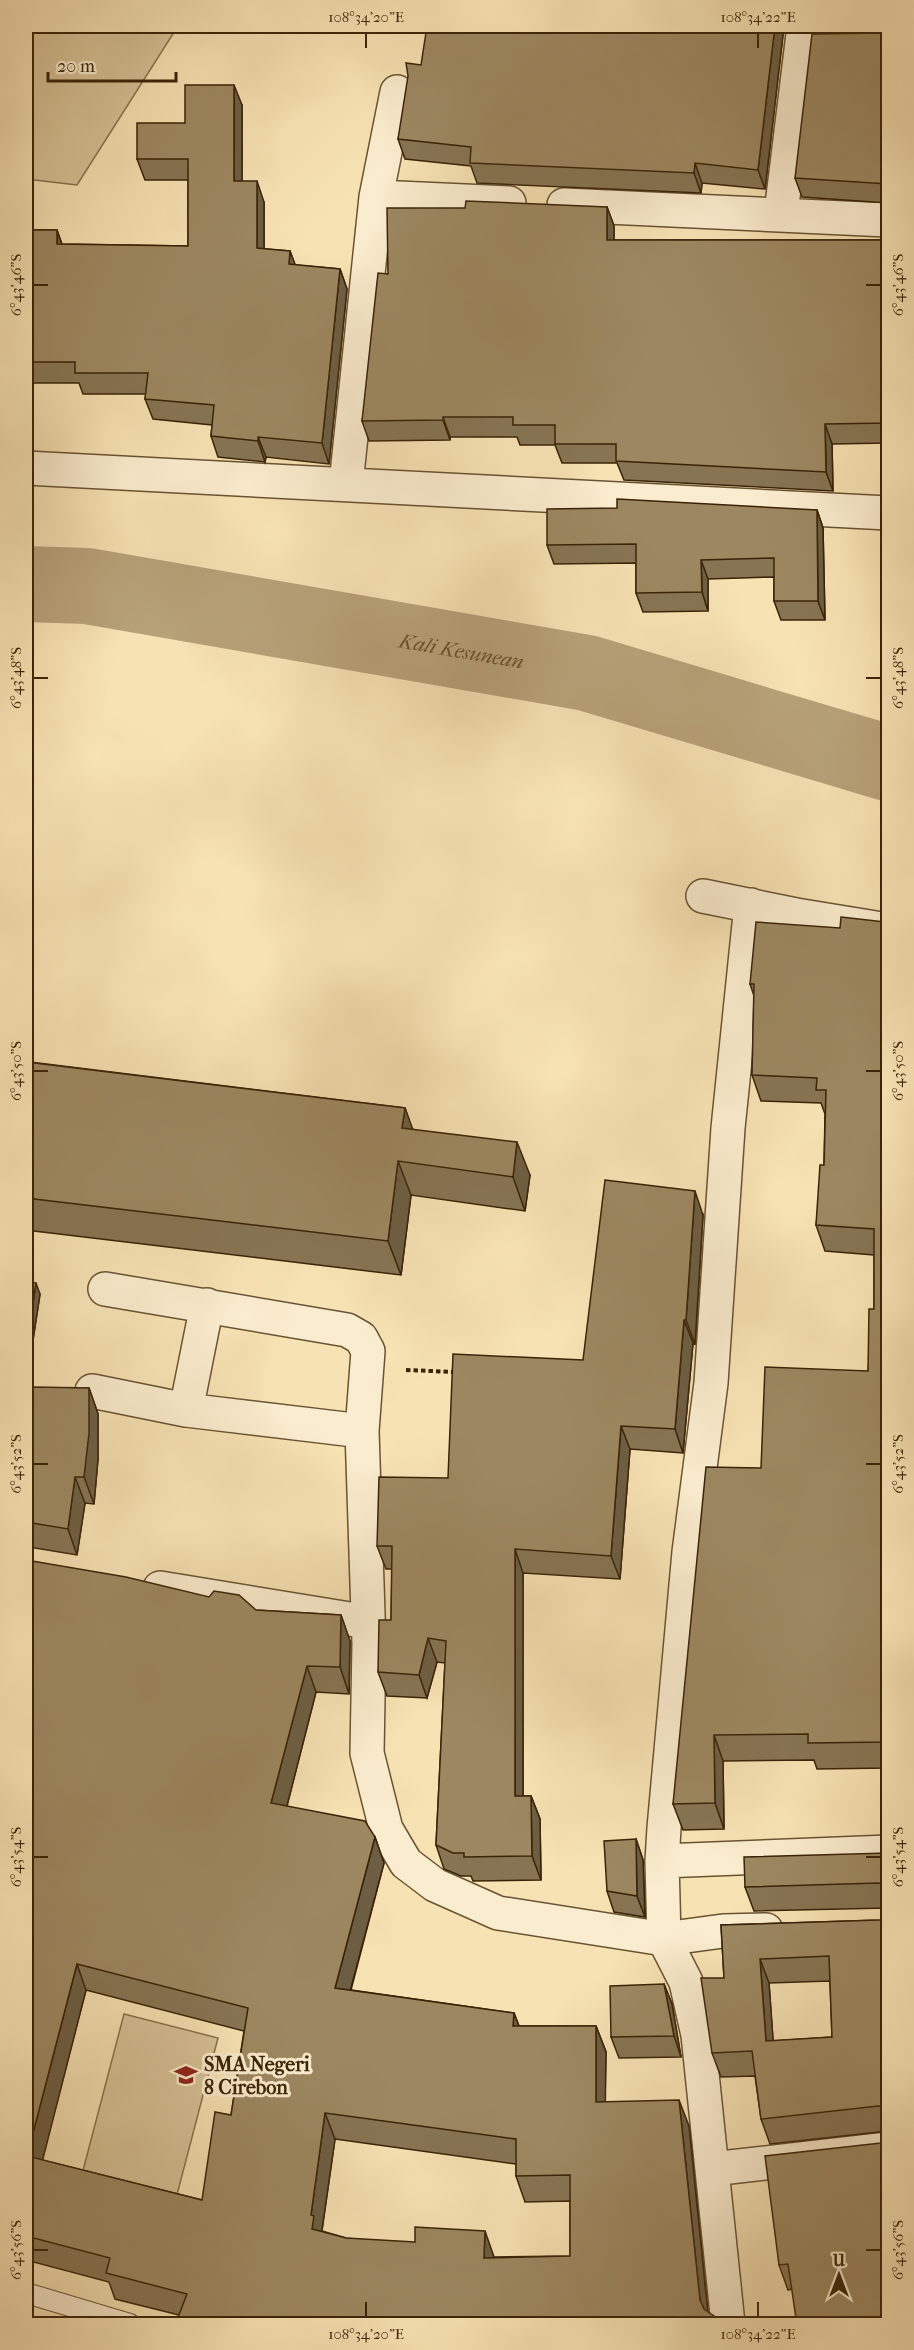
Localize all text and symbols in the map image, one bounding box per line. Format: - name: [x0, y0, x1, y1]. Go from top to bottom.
- text: 108°34'20"E: [328, 8, 404, 26]
- text: 108°34'22"E: [720, 8, 796, 26]
- scale bar: [48, 45, 176, 83]
- text: 20 m: [57, 56, 95, 77]
- text: 6°43'46"S: [7, 254, 25, 316]
- text: 6°43'46"S: [889, 254, 907, 316]
- water label: Kali Kesunean: [395, 628, 526, 674]
- text: 6°43'48"S: [7, 647, 25, 709]
- text: 6°43'48"S: [889, 647, 907, 709]
- text: 6°43'50"S: [7, 1041, 25, 1101]
- text: 6°43'50"S: [889, 1041, 907, 1101]
- text: 6°43'52"S: [7, 1434, 25, 1494]
- text: 6°43'52"S: [889, 1434, 907, 1494]
- text: 6°43'54"S: [7, 1826, 25, 1887]
- text: 6°43'54"S: [889, 1826, 907, 1887]
- place label: SMA Negeri 8 Cirebon: [204, 2053, 311, 2099]
- school or university icon: SMA Negeri 8 Cirebon: [173, 2062, 199, 2088]
- text: 6°43'56"S: [7, 2220, 25, 2280]
- text: 6°43'56"S: [889, 2220, 907, 2280]
- north arrow: [809, 2245, 869, 2305]
- text: U: [832, 2251, 846, 2270]
- text: 108°34'20"E: [328, 2325, 404, 2343]
- text: 108°34'22"E: [720, 2325, 796, 2343]

